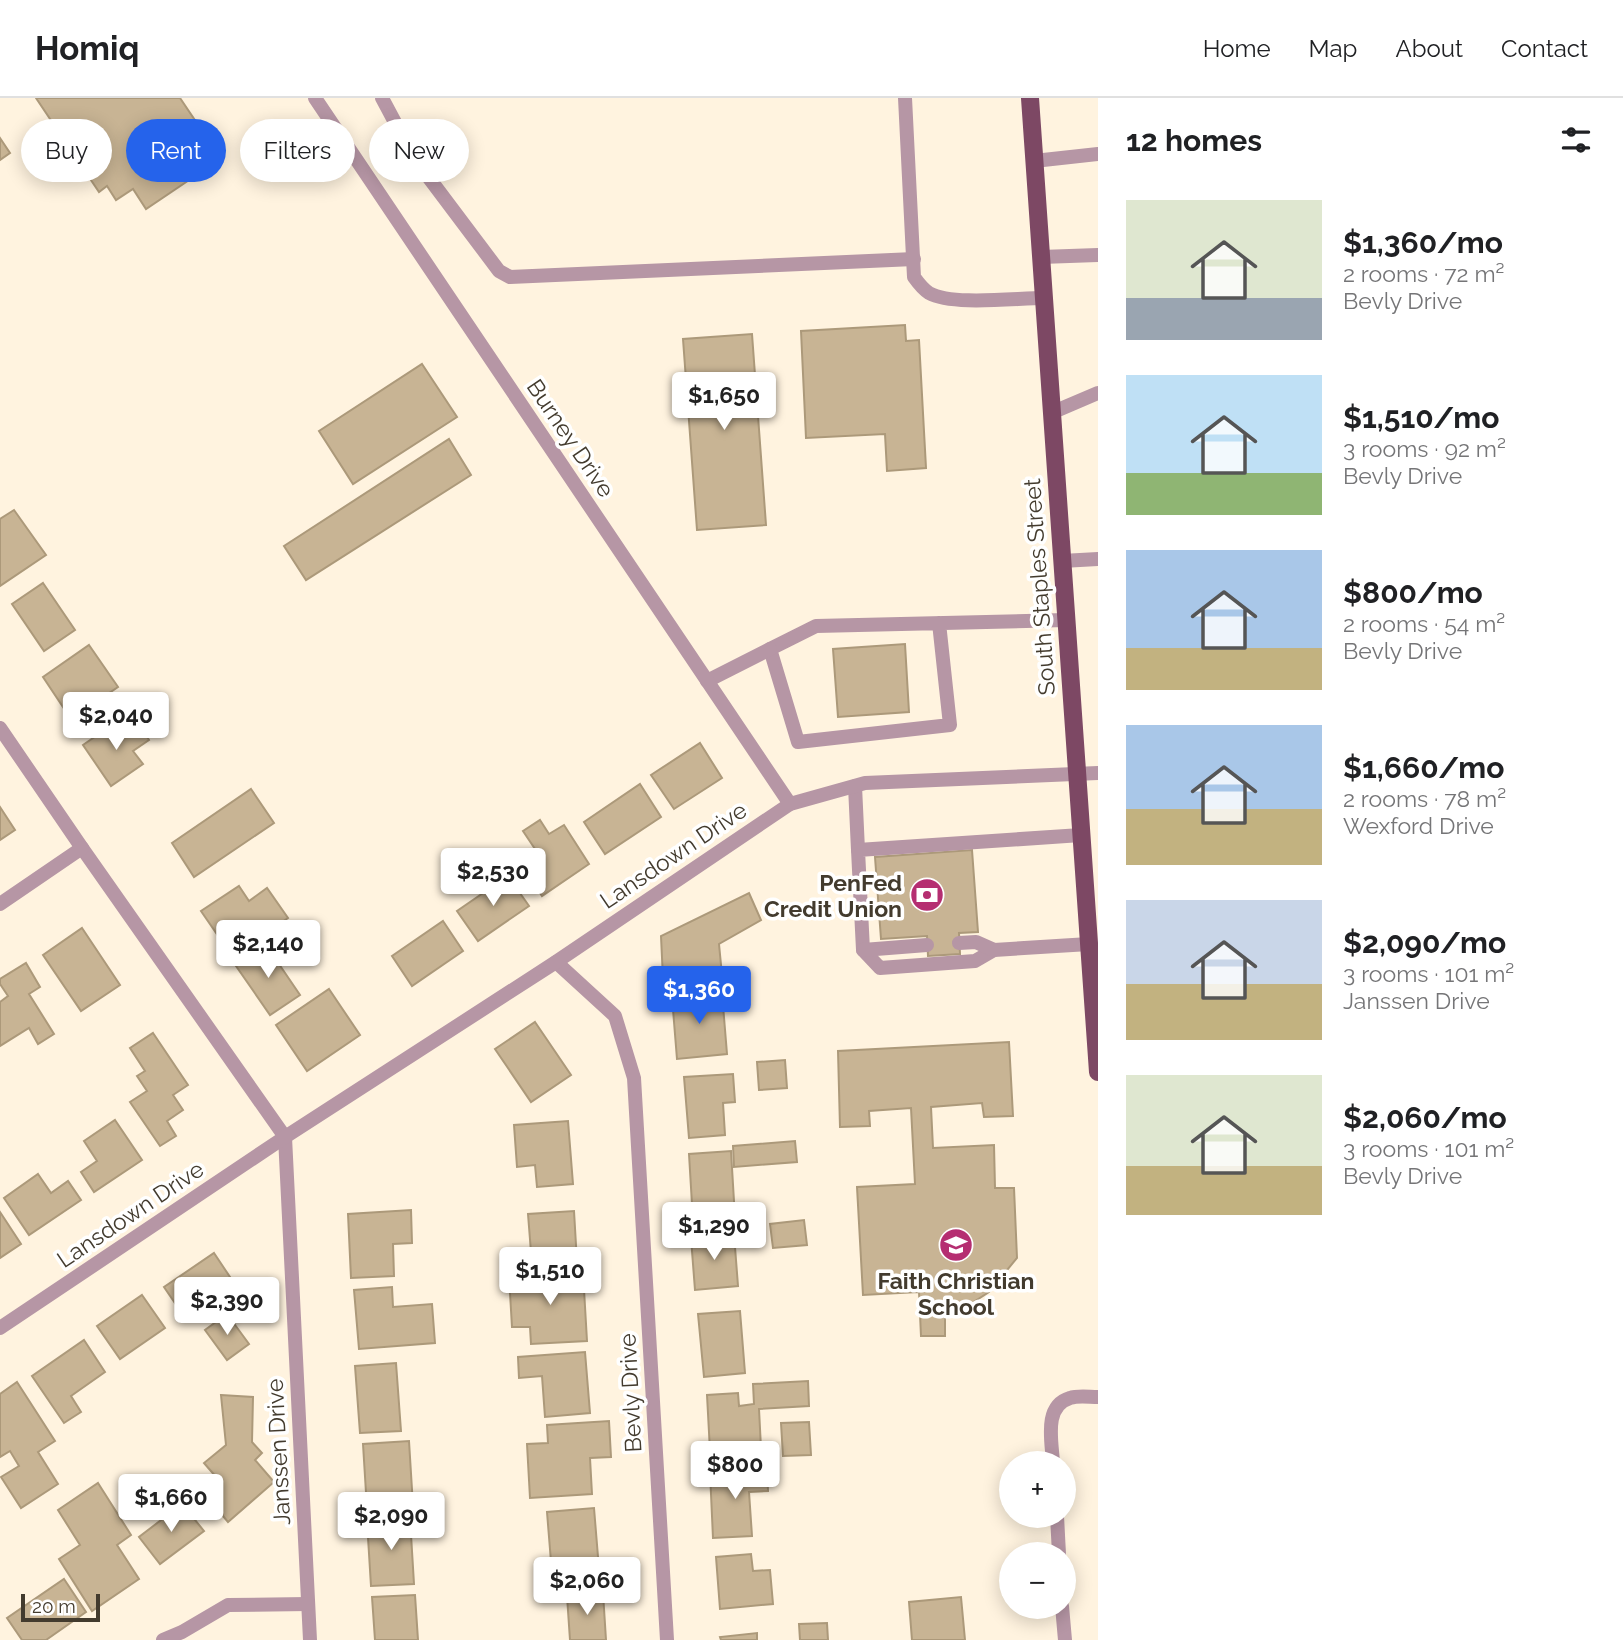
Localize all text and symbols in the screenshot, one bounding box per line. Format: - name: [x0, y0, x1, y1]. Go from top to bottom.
- text: Homiq: [35, 29, 139, 68]
- text: Home: [1203, 34, 1271, 63]
- text: Map: [1309, 34, 1357, 63]
- text: About: [1395, 34, 1463, 63]
- text: Contact: [1501, 34, 1588, 63]
- chip: Buy: [21, 119, 112, 182]
- chip: Rent: [126, 119, 226, 182]
- chip: Filters: [240, 119, 355, 182]
- chip: New: [369, 119, 469, 182]
- icon: filters: [1557, 121, 1595, 159]
- text: 12 homes: [1126, 123, 1262, 158]
- text: $1,360/mo: [1343, 225, 1503, 260]
- icon: home: [1182, 228, 1266, 312]
- text: 2 rooms · 72 m²: [1343, 260, 1504, 287]
- text: Bevly Drive: [1343, 287, 1462, 314]
- pin: $1,650: [667, 372, 781, 432]
- street label: Burney Drive: [522, 374, 620, 502]
- text: $1,650: [688, 381, 760, 408]
- text: $1,510/mo: [1343, 400, 1499, 435]
- icon: home: [1182, 403, 1266, 487]
- text: 3 rooms · 92 m²: [1343, 435, 1506, 462]
- text: Bevly Drive: [1343, 462, 1462, 489]
- street label: South Staples Street: [1018, 478, 1060, 696]
- text: $800/mo: [1343, 575, 1483, 610]
- icon: home: [1182, 578, 1266, 662]
- text: 2 rooms · 54 m²: [1343, 610, 1505, 637]
- text: Bevly Drive: [1343, 637, 1462, 664]
- pin: $2,040: [59, 692, 173, 752]
- text: $2,040: [79, 701, 153, 728]
- text: $1,660/mo: [1343, 750, 1504, 785]
- icon: home: [1182, 753, 1266, 837]
- text: 2 rooms · 78 m²: [1343, 785, 1506, 812]
- street label: Lansdown Drive: [595, 796, 751, 914]
- text: Wexford Drive: [1343, 812, 1494, 839]
- pin: $2,530: [436, 848, 550, 908]
- text: $2,530: [457, 857, 529, 884]
- place label: PenFed Credit Union: [764, 869, 902, 922]
- bank icon: PenFed Credit Union: [908, 876, 946, 914]
- pin: $2,140: [211, 920, 325, 980]
- text: $2,090/mo: [1343, 925, 1506, 960]
- icon: home: [1182, 928, 1266, 1012]
- text: $2,140: [232, 929, 304, 956]
- text: 3 rooms · 101 m²: [1343, 960, 1514, 987]
- pin: $1,360: [642, 967, 756, 1026]
- text: $1,360: [663, 975, 735, 1002]
- text: Janssen Drive: [1343, 987, 1490, 1014]
- text: $2,060/mo: [1343, 1100, 1507, 1135]
- icon: home: [1182, 1103, 1266, 1187]
- text: 3 rooms · 101 m²: [1343, 1135, 1514, 1162]
- street label: Lansdown Drive: [52, 1155, 208, 1273]
- text: Bevly Drive: [1343, 1162, 1462, 1189]
- pin: $1,290: [657, 1202, 771, 1262]
- text: $1,290: [678, 1211, 750, 1238]
- school or university icon: Faith Christian School: [937, 1226, 975, 1264]
- pin: $1,510: [493, 1248, 607, 1307]
- text: $1,510: [515, 1256, 585, 1283]
- place label: Faith Christian School: [877, 1267, 1035, 1320]
- pin: $2,390: [170, 1278, 284, 1337]
- text: $2,390: [190, 1286, 264, 1313]
- street label: Bevly Drive: [613, 1333, 647, 1453]
- street label: Janssen Drive: [261, 1378, 295, 1526]
- pin: $800: [694, 1442, 776, 1501]
- text: $800: [707, 1450, 763, 1477]
- map controls: [999, 1451, 1076, 1619]
- button: +: [999, 1451, 1076, 1528]
- pin: $1,660: [114, 1474, 228, 1534]
- text: $1,660: [134, 1483, 208, 1510]
- pin: $2,090: [334, 1492, 448, 1552]
- text: $2,090: [354, 1501, 428, 1528]
- button: −: [999, 1542, 1076, 1619]
- pin: $2,060: [530, 1558, 644, 1617]
- text: $2,060: [549, 1566, 625, 1593]
- scale bar: [21, 1591, 100, 1623]
- text: 20 m: [32, 1595, 76, 1617]

